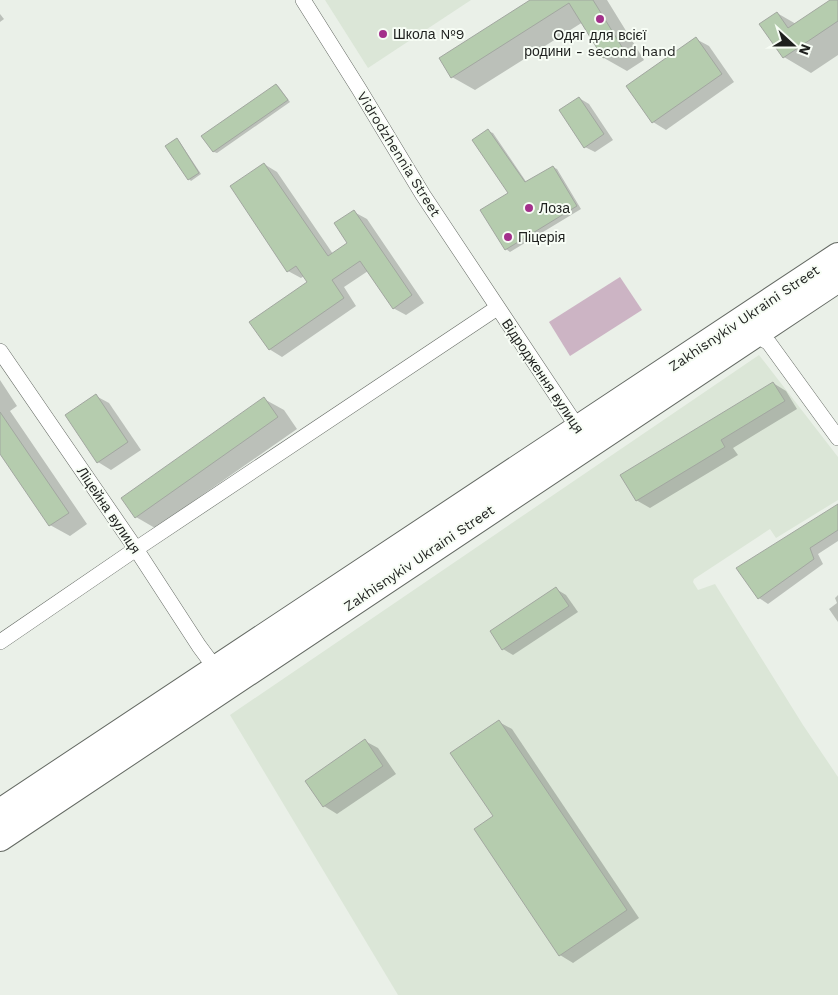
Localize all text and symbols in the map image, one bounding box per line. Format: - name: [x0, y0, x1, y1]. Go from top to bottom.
- marker: Одяг для всієї родини - second hand: [594, 13, 606, 25]
- north arrow: [768, 20, 818, 70]
- place label: Школа №9: [393, 26, 464, 42]
- place label: Одяг для всієї родини - second hand: [524, 27, 676, 59]
- marker: Школа №9: [377, 28, 389, 40]
- text: N: [796, 42, 814, 57]
- street label: Vidrodzhennia Street: [354, 89, 444, 219]
- place label: Лоза: [539, 200, 570, 216]
- marker: Лоза: [523, 202, 535, 214]
- place label: Піцерія: [518, 229, 565, 245]
- marker: Піцерія: [502, 231, 514, 243]
- street label: Zakhisnykiv Ukraini Street: [666, 262, 822, 374]
- street label: Відродження вулиця: [499, 316, 587, 436]
- street label: Ліцейна вулиця: [74, 463, 144, 557]
- street label: Zakhisnykiv Ukraini Street: [341, 502, 497, 614]

